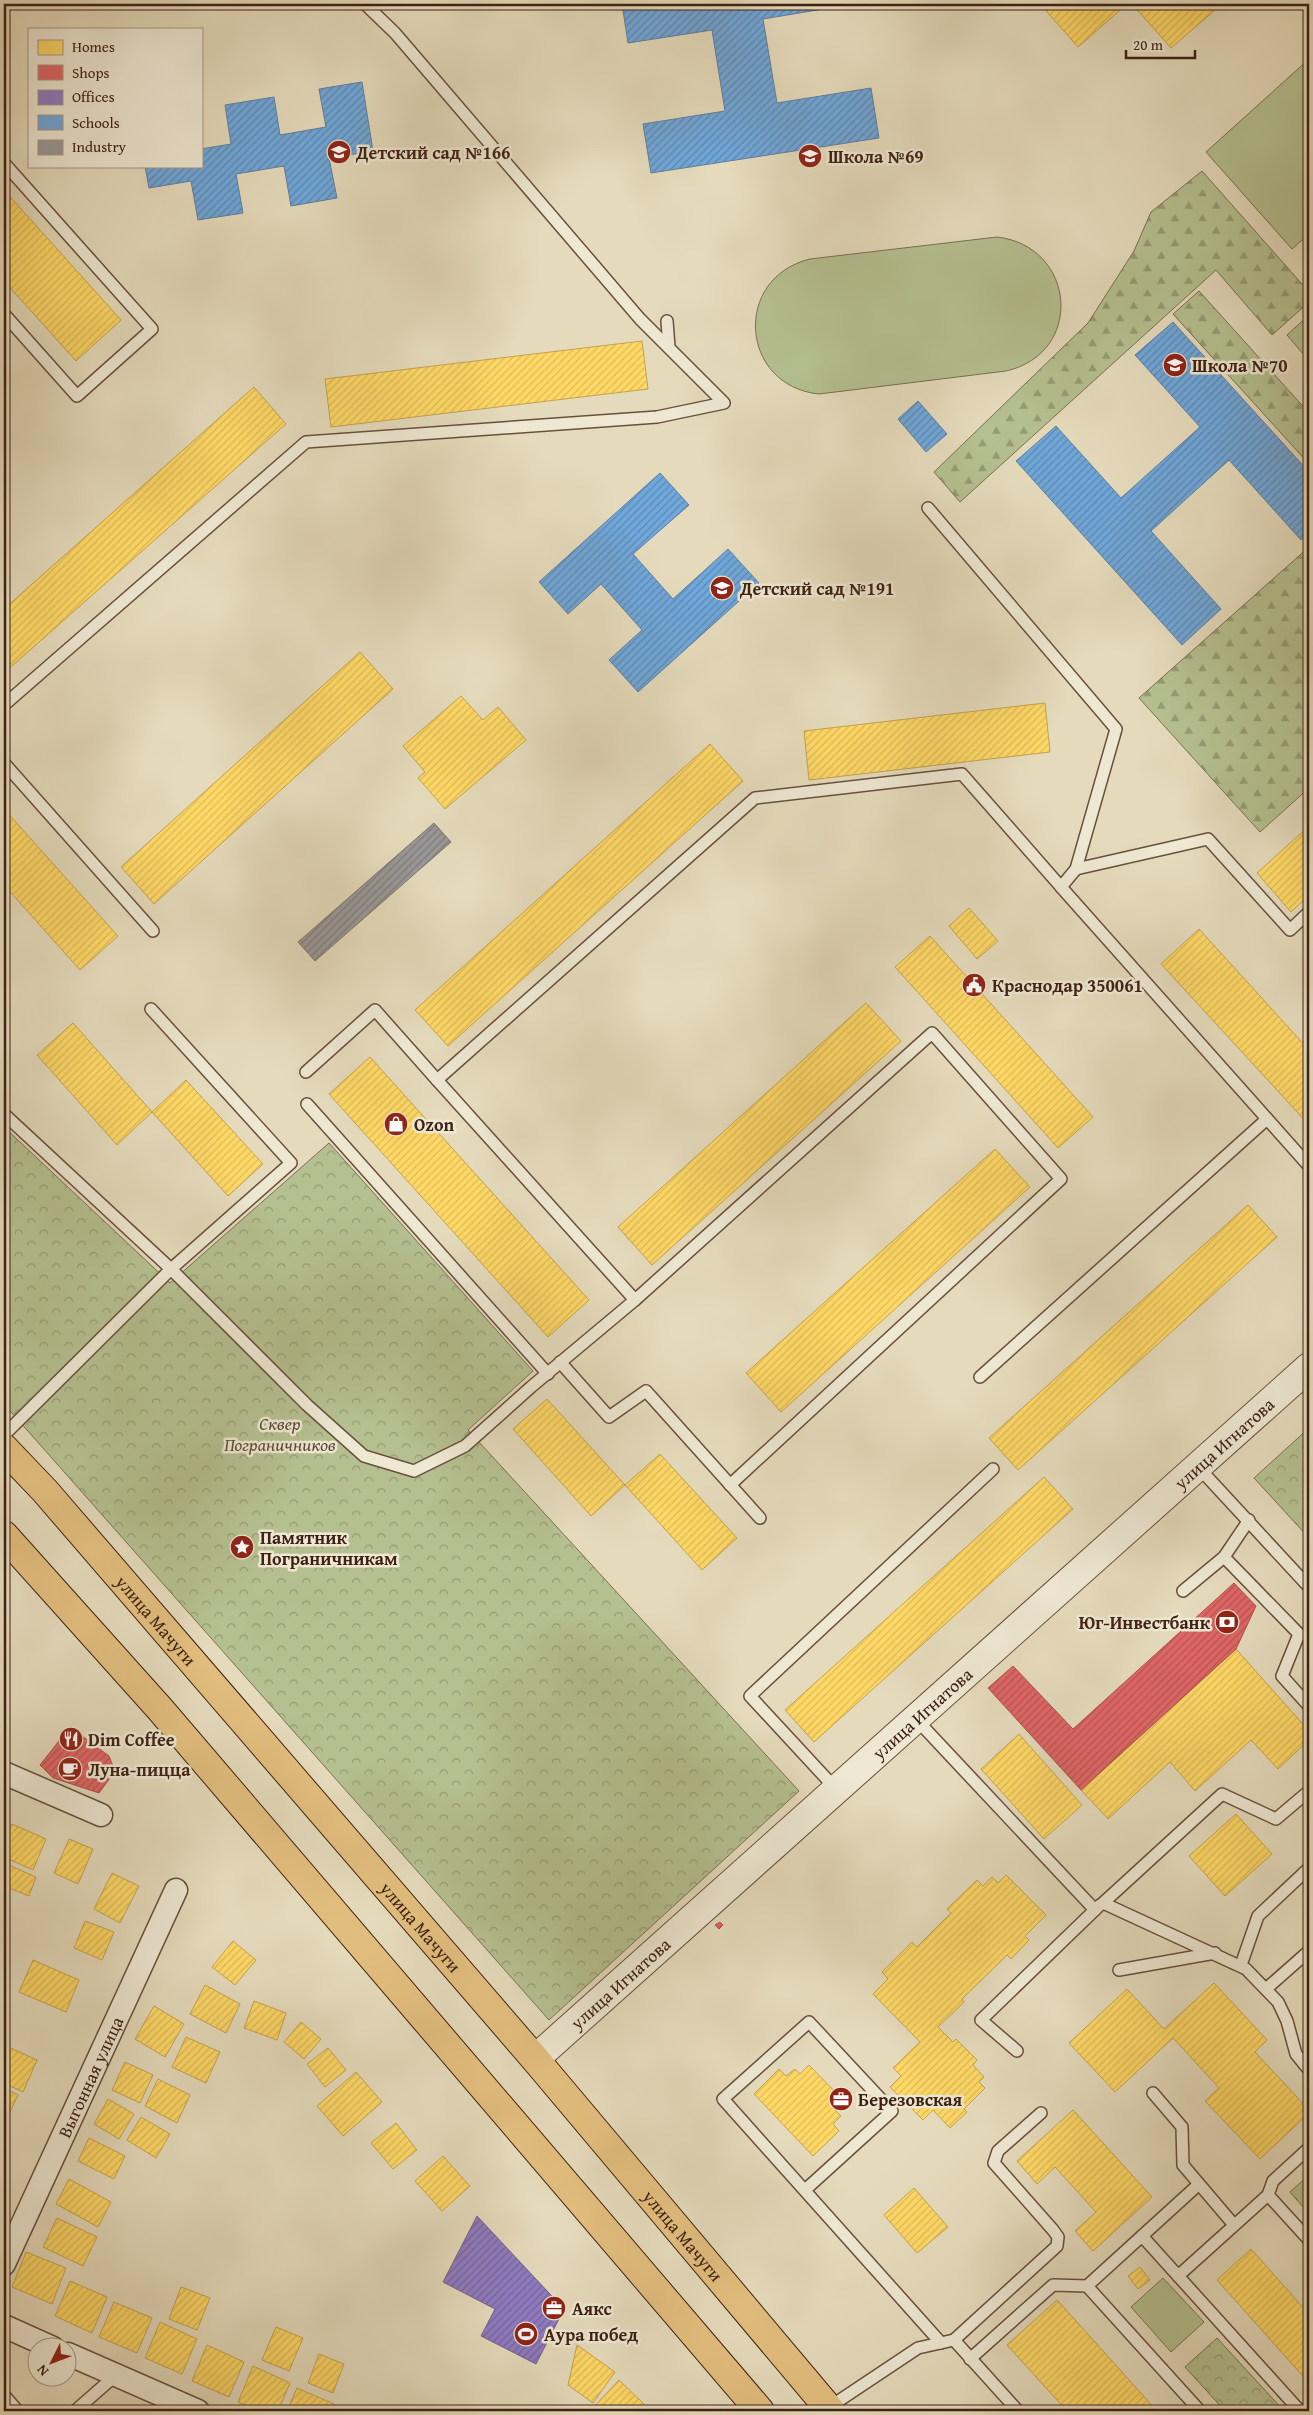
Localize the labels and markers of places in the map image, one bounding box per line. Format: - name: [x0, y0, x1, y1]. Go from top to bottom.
- school or university icon: Детский сад №166: [326, 139, 352, 165]
- place label: Детский сад №166: [355, 139, 510, 166]
- school or university icon: Школа №69: [797, 143, 823, 169]
- place label: Школа №69: [828, 143, 924, 170]
- school or university icon: Школа №70: [1162, 352, 1188, 378]
- place label: Школа №70: [1192, 352, 1288, 379]
- school or university icon: Детский сад №191: [709, 575, 735, 601]
- place label: Детский сад №191: [739, 575, 894, 602]
- public building icon: Краснодар 350061: [961, 972, 987, 998]
- place label: Краснодар 350061: [992, 972, 1143, 999]
- shop icon: Ozon: [383, 1111, 409, 1137]
- place label: Ozon: [414, 1111, 454, 1138]
- place label: Памятник Пограничникам: [260, 1524, 398, 1572]
- place icon: Памятник Пограничникам: [229, 1534, 255, 1560]
- place label: Юг-Инвестбанк: [1079, 1609, 1211, 1636]
- bank icon: Юг-Инвестбанк: [1214, 1609, 1240, 1635]
- restaurant icon: Dim Coffee: [58, 1726, 84, 1752]
- place label: Dim Coffee: [88, 1726, 175, 1753]
- cafe icon: Луна-пицца: [57, 1756, 83, 1782]
- place label: Луна-пицца: [88, 1756, 191, 1783]
- office icon: Березовская: [828, 2086, 854, 2112]
- place label: Березовская: [858, 2086, 963, 2113]
- office icon: Аякс: [541, 2295, 567, 2321]
- place label: Аякс: [572, 2295, 612, 2322]
- sports icon: Аура побед: [513, 2321, 539, 2347]
- place label: Аура побед: [544, 2321, 638, 2348]

